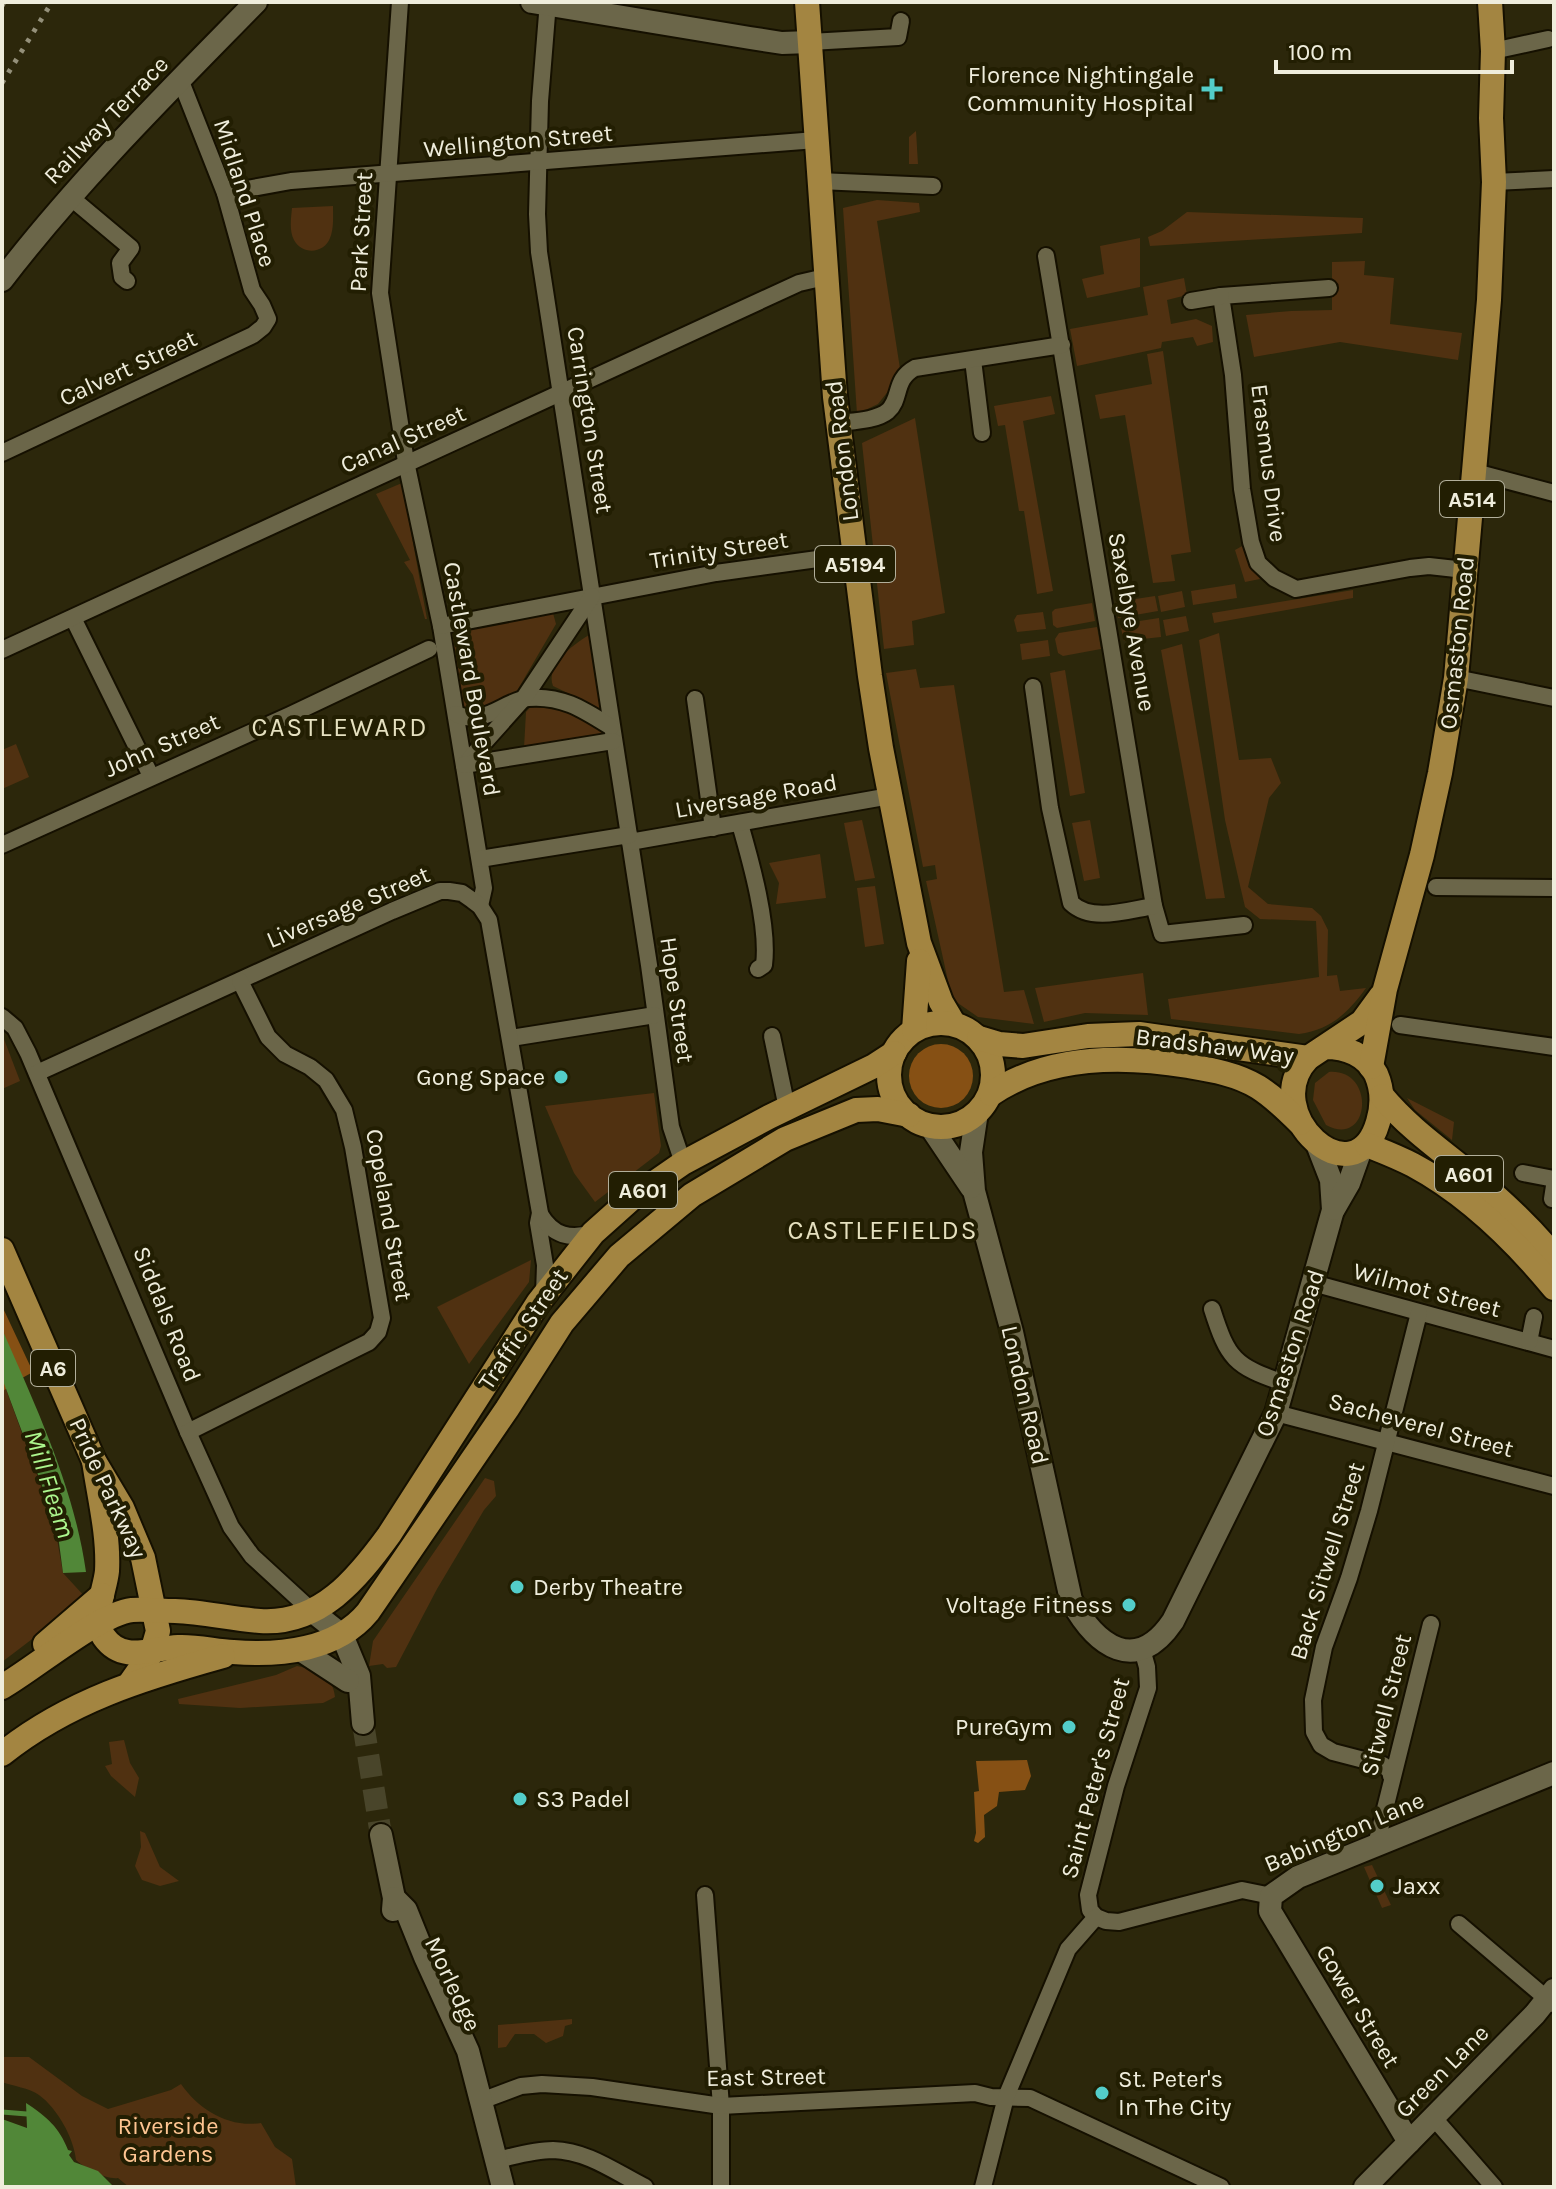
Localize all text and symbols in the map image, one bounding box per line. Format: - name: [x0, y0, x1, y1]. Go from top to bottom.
- scale bar: [1276, 24, 1512, 74]
- text: 100 m: [1288, 38, 1353, 66]
- street label: Railway Terrace: [38, 50, 174, 190]
- place label: Florence Nightingale Community Hospital: [967, 61, 1194, 117]
- marker: Florence Nightingale Community Hospital: [1201, 78, 1223, 100]
- street label: Midland Place: [208, 115, 282, 271]
- street label: Wellington Street: [422, 119, 614, 163]
- street label: Park Street: [344, 171, 378, 293]
- street label: Calvert Street: [55, 324, 201, 412]
- street label: Carrington Street: [561, 325, 619, 515]
- street label: London Road: [819, 379, 865, 523]
- street label: Erasmus Drive: [1245, 382, 1293, 544]
- street label: Canal Street: [336, 399, 470, 479]
- road number: A514: [1440, 481, 1504, 517]
- street label: Trinity Street: [648, 525, 790, 575]
- street label: Saxelbye Avenue: [1102, 530, 1162, 714]
- road number: A5194: [815, 546, 895, 582]
- street label: Osmaston Road: [1434, 555, 1480, 731]
- street label: Castleward Boulevard: [438, 560, 506, 798]
- street label: John Street: [100, 707, 224, 783]
- district label: CASTLEWARD: [252, 712, 428, 743]
- street label: Liversage Road: [673, 768, 839, 824]
- street label: Liversage Street: [262, 860, 434, 954]
- street label: Hope Street: [654, 935, 700, 1065]
- street label: Bradshaw Way: [1134, 1022, 1296, 1070]
- place label: Gong Space: [416, 1063, 545, 1091]
- marker: Gong Space: [552, 1068, 570, 1086]
- street label: Copeland Street: [360, 1127, 418, 1303]
- road number: A601: [1435, 1156, 1503, 1192]
- road number: A601: [609, 1172, 677, 1208]
- district label: CASTLEFIELDS: [788, 1215, 978, 1246]
- street label: Siddals Road: [127, 1242, 207, 1386]
- street label: Wilmot Street: [1350, 1257, 1504, 1323]
- street label: Traffic Street: [472, 1263, 574, 1395]
- street label: Osmaston Road: [1250, 1266, 1330, 1440]
- street label: London Road: [995, 1323, 1055, 1467]
- road number: A6: [31, 1350, 75, 1386]
- street label: Sacheverel Street: [1325, 1387, 1517, 1463]
- street label: Pride Parkway: [63, 1413, 153, 1563]
- water label: Mill Fleam: [18, 1426, 81, 1542]
- street label: Back Sitwell Street: [1284, 1459, 1370, 1663]
- place label: Derby Theatre: [533, 1573, 683, 1601]
- marker: Derby Theatre: [508, 1578, 526, 1596]
- place label: Voltage Fitness: [946, 1591, 1113, 1619]
- marker: Voltage Fitness: [1120, 1596, 1138, 1614]
- street label: Sitwell Street: [1355, 1631, 1417, 1779]
- street label: Saint Peter's Street: [1055, 1674, 1135, 1882]
- place label: PureGym: [955, 1713, 1053, 1741]
- marker: PureGym: [1060, 1718, 1078, 1736]
- place label: S3 Padel: [536, 1785, 630, 1813]
- street label: Babington Lane: [1260, 1786, 1428, 1878]
- marker: S3 Padel: [511, 1790, 529, 1808]
- place label: Jaxx: [1393, 1872, 1440, 1900]
- marker: Jaxx: [1368, 1877, 1386, 1895]
- street label: Morledge: [419, 1932, 487, 2036]
- street label: Gower Street: [1310, 1939, 1406, 2073]
- street label: Green Lane: [1390, 2019, 1494, 2123]
- street label: East Street: [706, 2062, 826, 2092]
- place label: St. Peter's In The City: [1118, 2065, 1232, 2121]
- marker: St. Peter's In The City: [1093, 2084, 1111, 2102]
- park label: Riverside Gardens: [117, 2112, 219, 2168]

